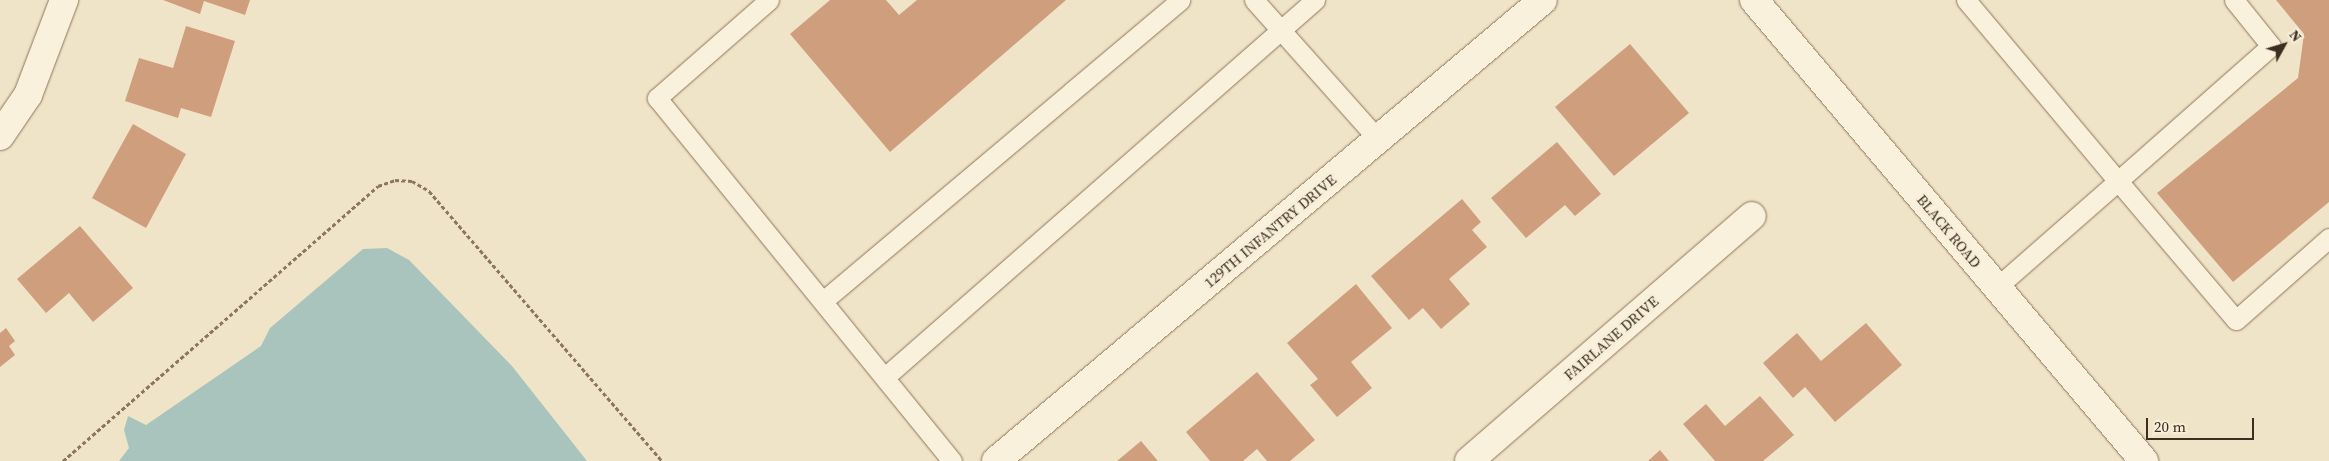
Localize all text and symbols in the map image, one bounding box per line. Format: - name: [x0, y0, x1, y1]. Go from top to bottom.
- north arrow: [2259, 20, 2309, 70]
- text: N: [2285, 25, 2307, 46]
- street label: 129TH INFANTRY DRIVE: [1200, 170, 1340, 292]
- street label: BLACK ROAD: [1913, 191, 1985, 271]
- street label: FAIRLANE DRIVE: [1560, 292, 1662, 384]
- scale bar: [2149, 408, 2256, 440]
- text: 20 m: [2154, 416, 2186, 437]

